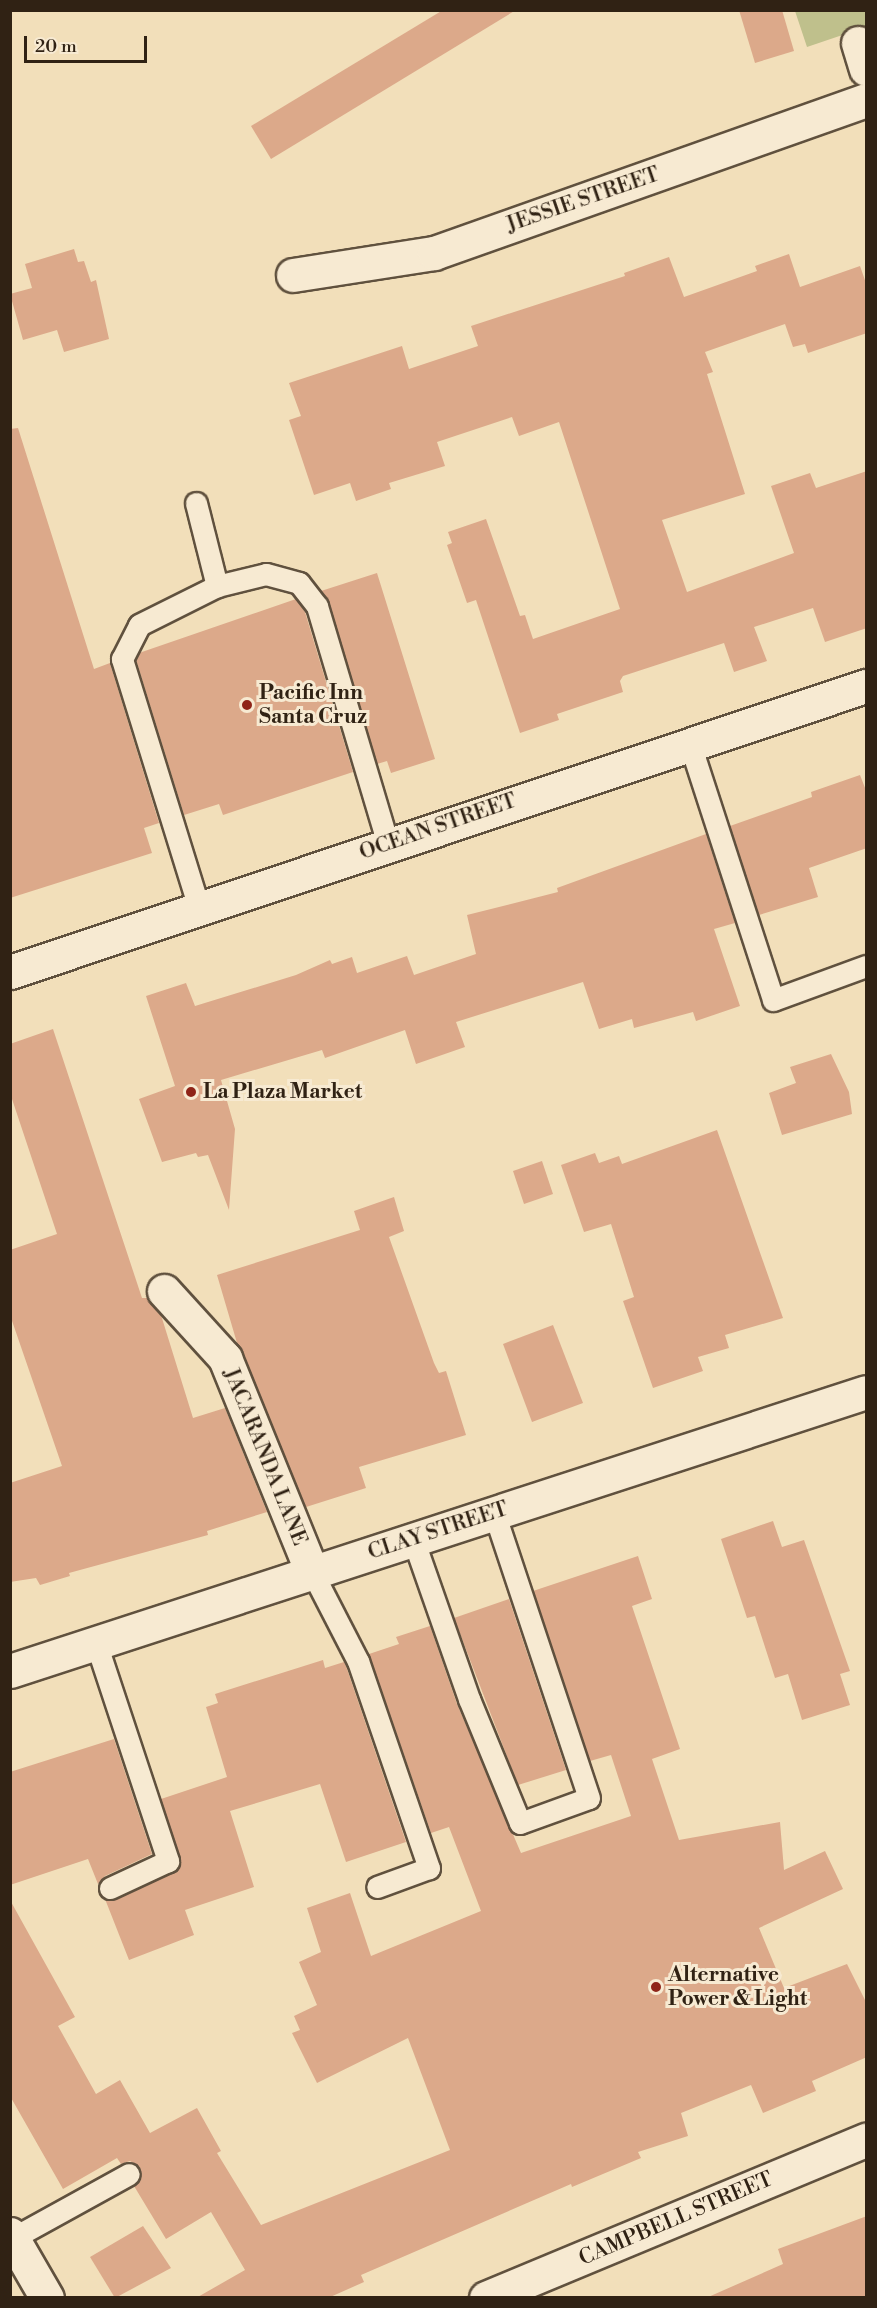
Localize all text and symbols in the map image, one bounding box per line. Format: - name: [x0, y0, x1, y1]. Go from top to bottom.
- scale bar: [27, 24, 150, 62]
- text: 20 m: [35, 35, 77, 58]
- street label: JESSIE STREET: [503, 162, 663, 238]
- place label: Pacific Inn Santa Cruz: [259, 680, 367, 730]
- marker: Pacific Inn Santa Cruz: [240, 698, 254, 712]
- street label: OCEAN STREET: [356, 788, 520, 866]
- place label: La Plaza Market: [203, 1079, 362, 1105]
- marker: La Plaza Market: [184, 1085, 198, 1099]
- street label: JACARANDA LANE: [218, 1365, 312, 1549]
- street label: CLAY STREET: [365, 1496, 511, 1566]
- place label: Alternative Power & Light: [668, 1962, 807, 2012]
- marker: Alternative Power & Light: [649, 1980, 663, 1994]
- street label: CAMPBELL STREET: [575, 2167, 777, 2271]

